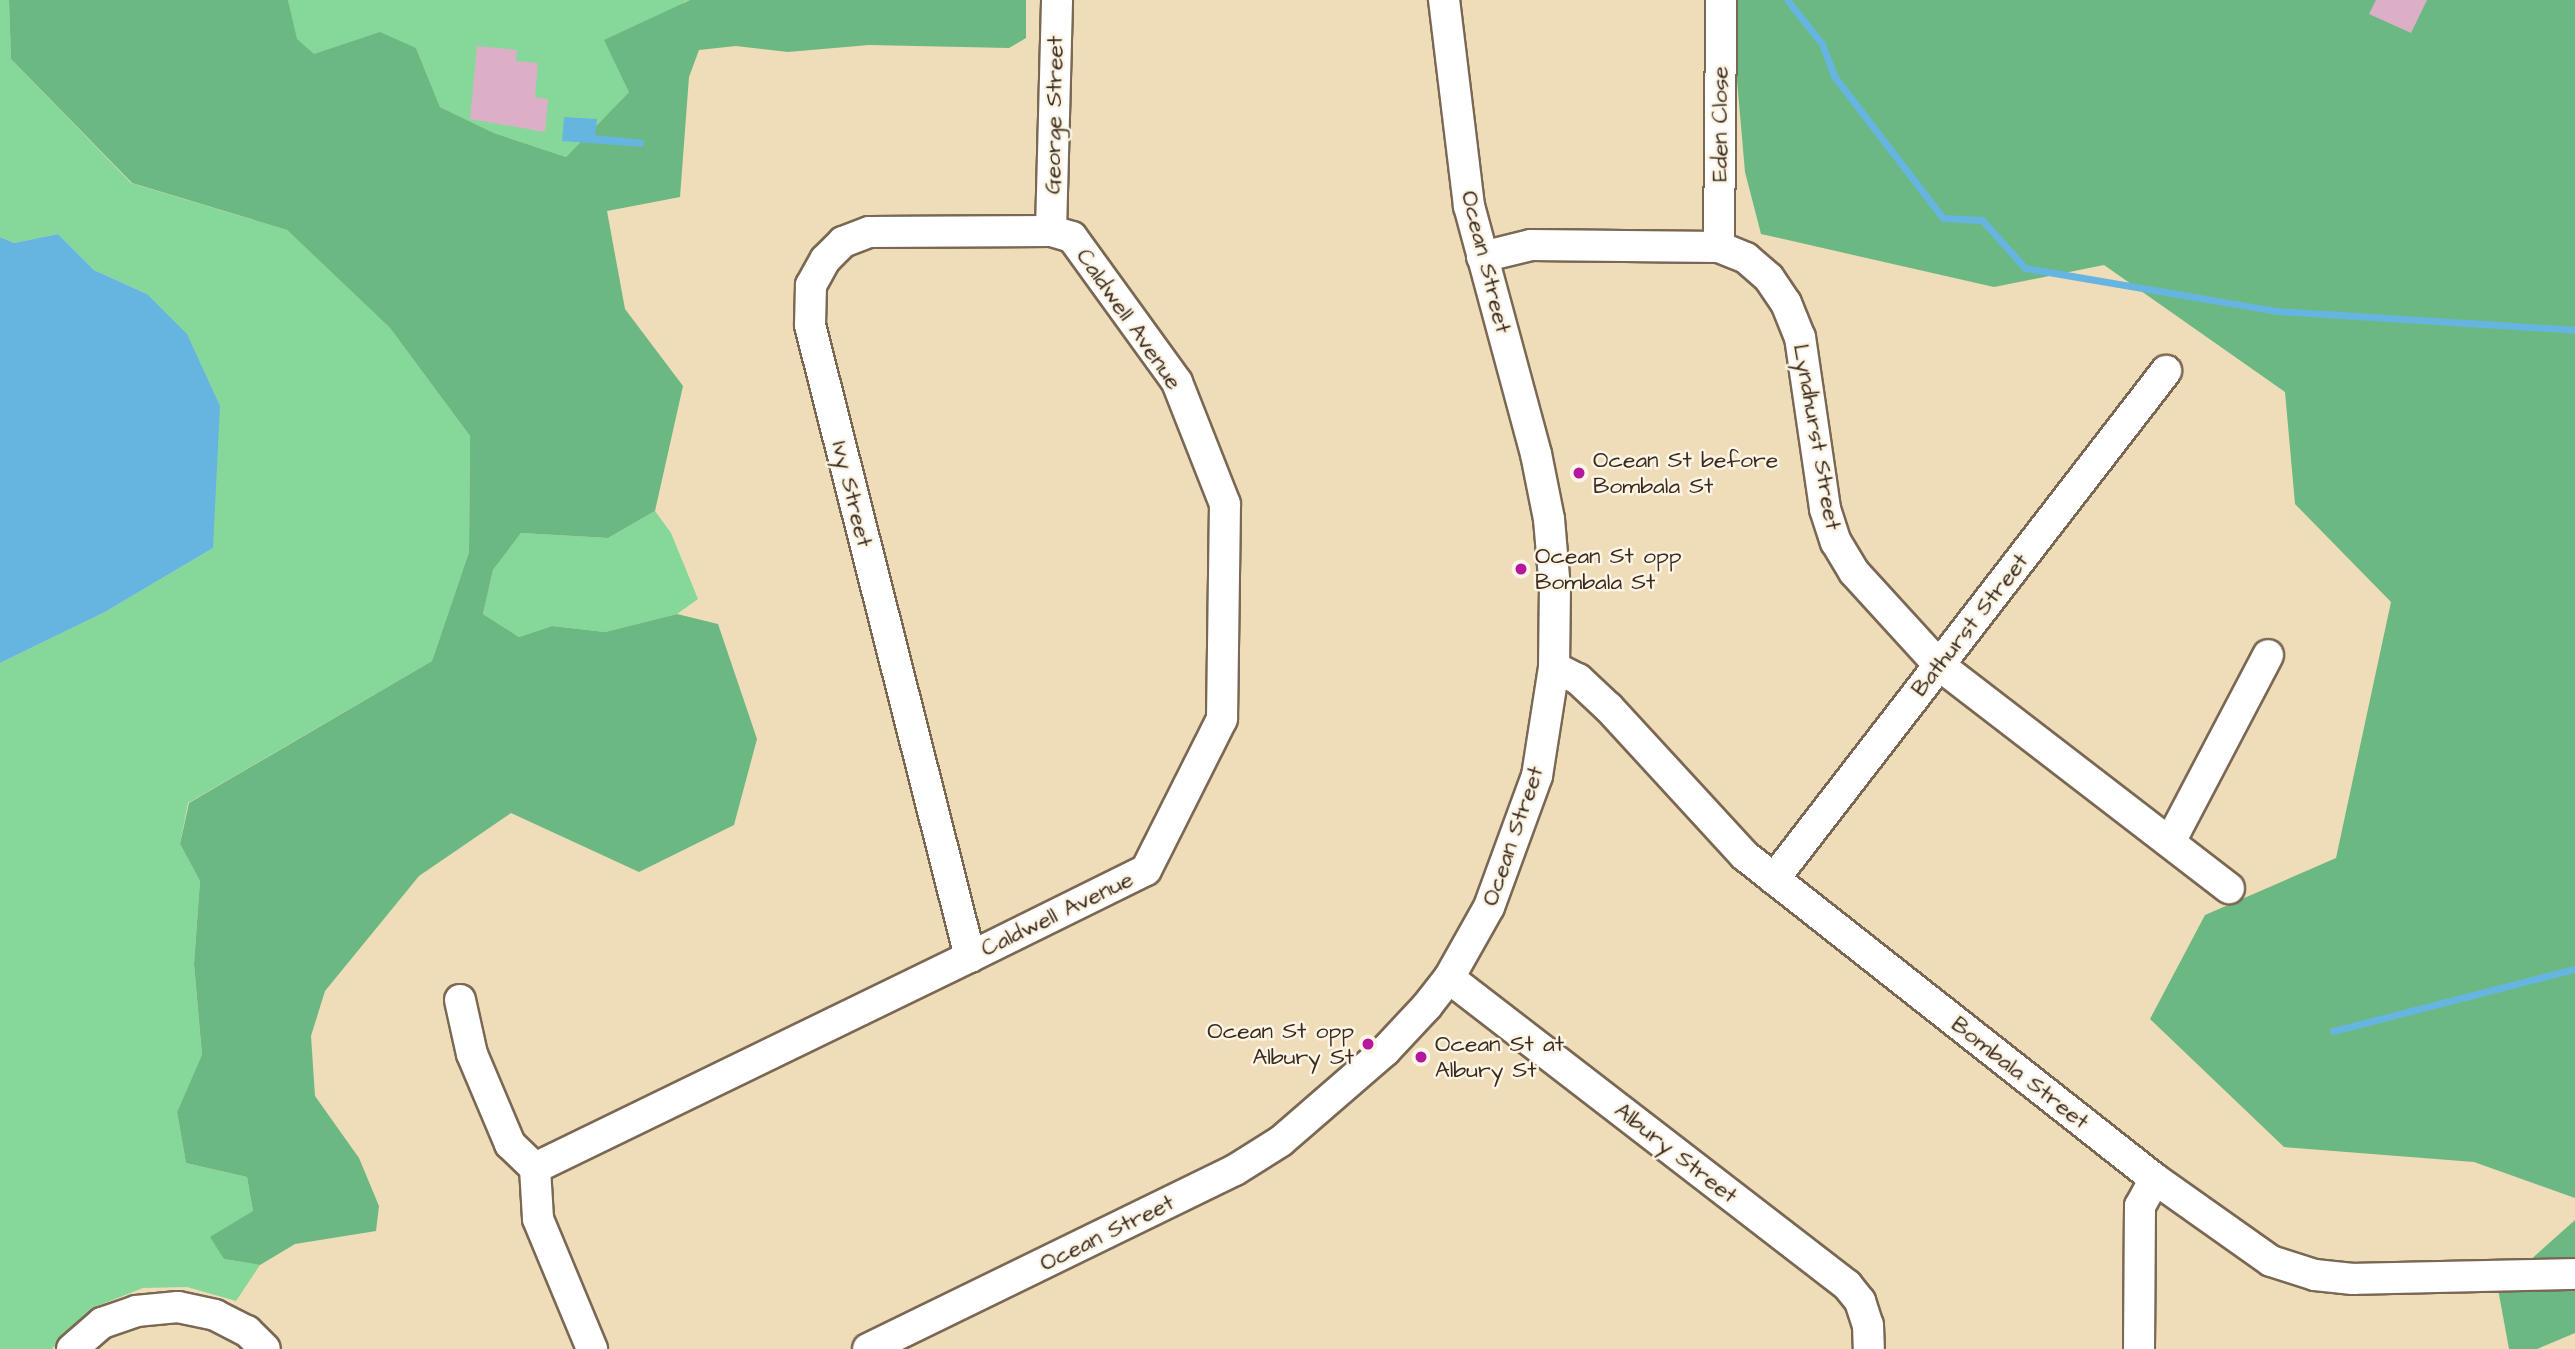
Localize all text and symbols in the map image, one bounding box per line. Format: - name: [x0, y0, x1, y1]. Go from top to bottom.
- street label: George Street: [1039, 36, 1069, 194]
- street label: Eden Close: [1706, 66, 1734, 182]
- street label: Ocean Street: [1455, 188, 1517, 336]
- street label: Caldwell Avenue: [1070, 243, 1188, 395]
- street label: Lyndhurst Street: [1787, 342, 1847, 532]
- street label: Ivy Street: [826, 438, 878, 550]
- place label: Ocean St before Bombala St: [1593, 446, 1778, 500]
- marker: Ocean St before Bombala St: [1571, 465, 1587, 481]
- place label: Ocean St opp Bombala St: [1535, 542, 1682, 596]
- street label: Bathurst Street: [1906, 548, 2034, 702]
- marker: Ocean St opp Bombala St: [1513, 561, 1529, 577]
- street label: Ocean Street: [1476, 763, 1550, 909]
- street label: Caldwell Avenue: [977, 865, 1137, 963]
- street label: Bombala Street: [1946, 1011, 2094, 1135]
- place label: Ocean St opp Albury St: [1207, 1017, 1354, 1071]
- place label: Ocean St at Albury St: [1435, 1030, 1564, 1084]
- marker: Ocean St opp Albury St: [1360, 1036, 1376, 1052]
- marker: Ocean St at Albury St: [1413, 1049, 1429, 1065]
- street label: Albury Street: [1609, 1096, 1743, 1210]
- street label: Ocean Street: [1035, 1189, 1179, 1277]

